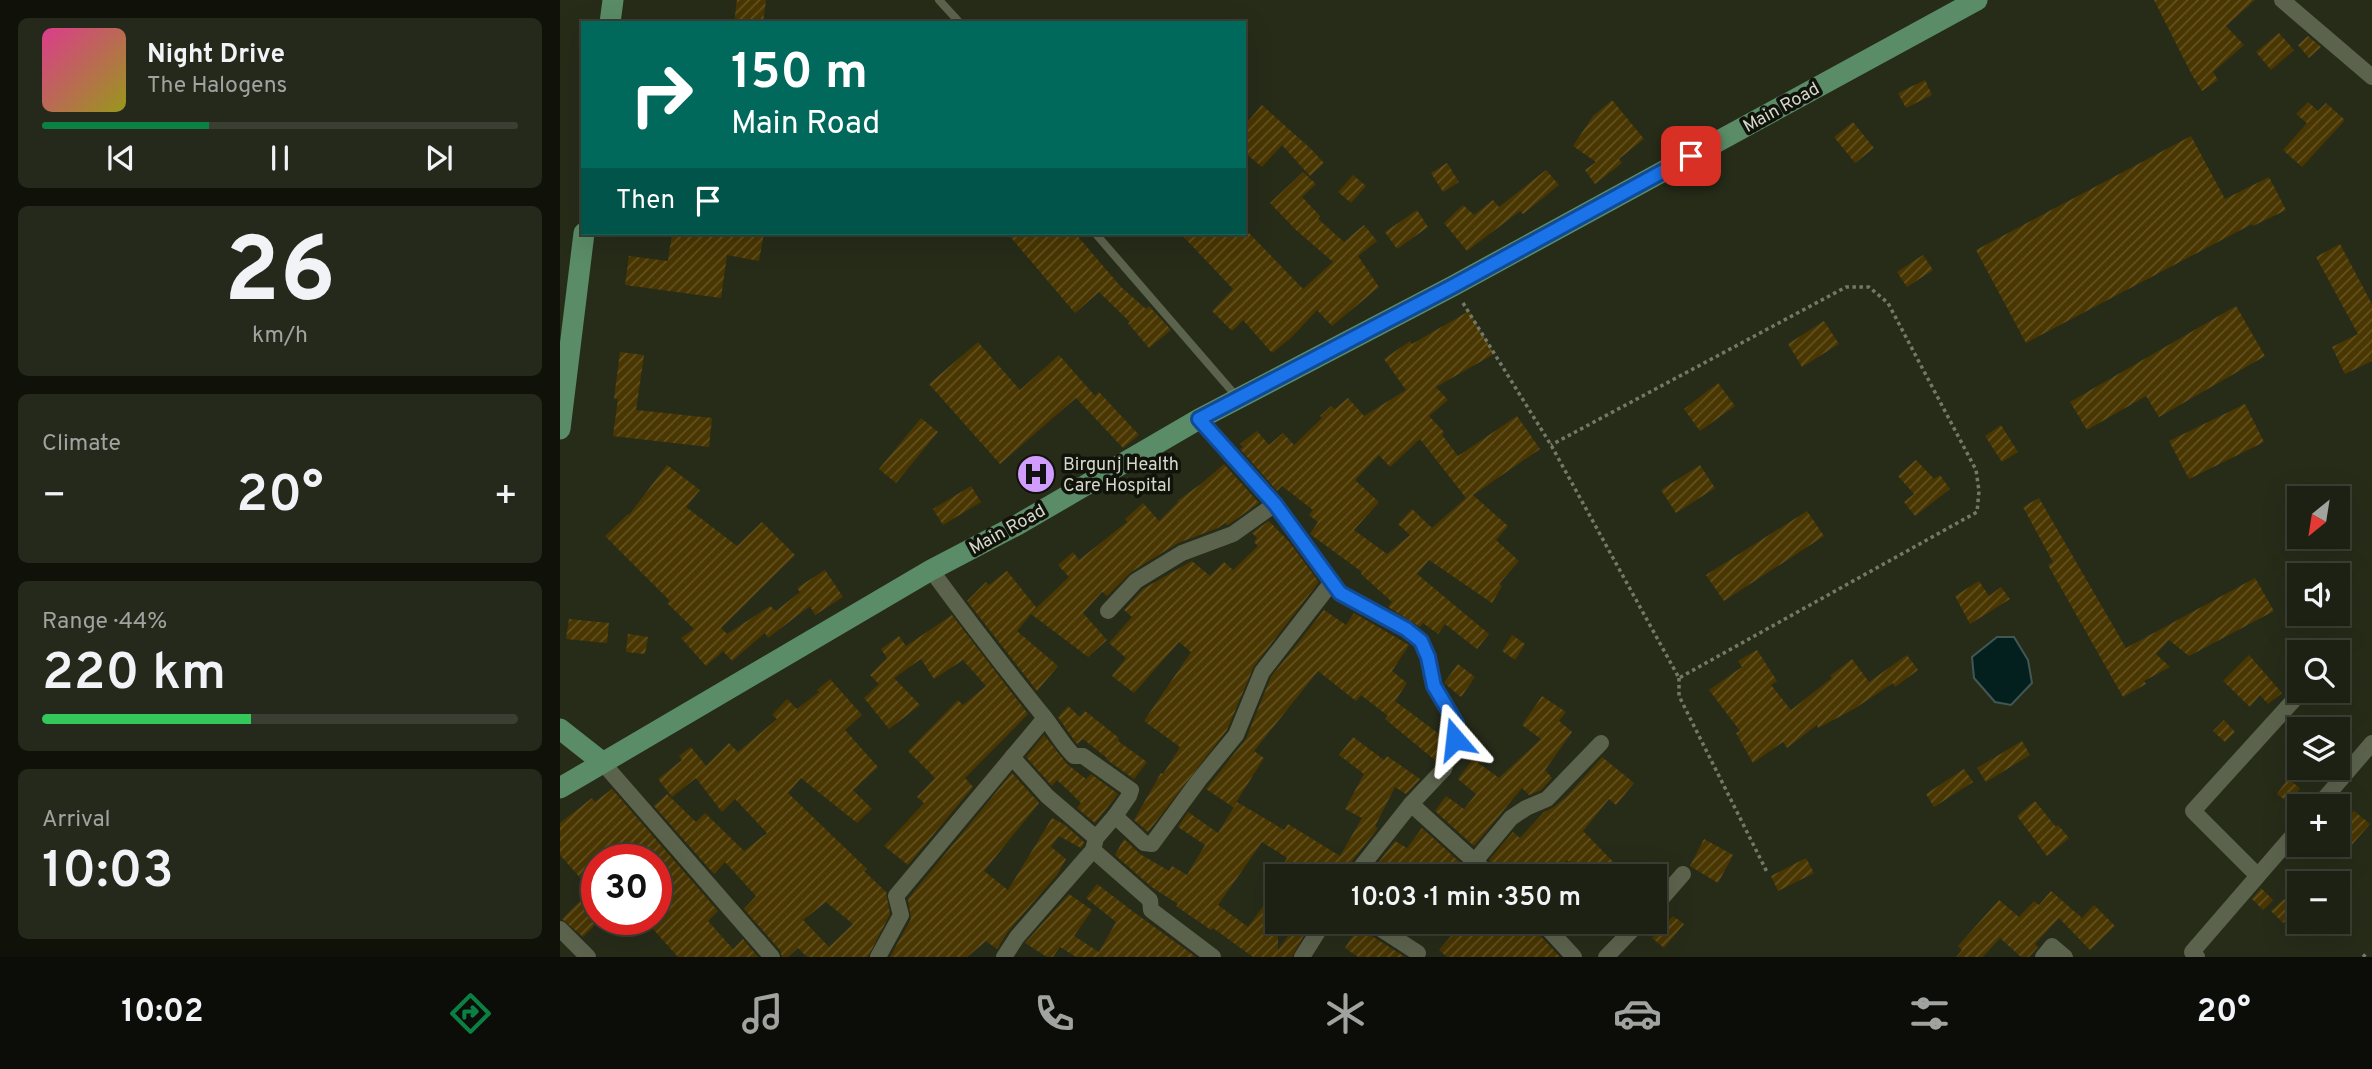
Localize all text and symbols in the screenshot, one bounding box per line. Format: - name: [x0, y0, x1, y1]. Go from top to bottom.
- text: Night Drive: [147, 39, 285, 72]
- text: 150 m: [731, 44, 868, 106]
- icon: right: [616, 49, 707, 140]
- text: The Halogens: [147, 72, 287, 101]
- street label: Main Road: [1739, 78, 1824, 139]
- text: Main Road: [731, 105, 880, 145]
- pin: [1661, 126, 1721, 186]
- icon: arrive: [1672, 137, 1710, 175]
- icon: previous: [102, 139, 140, 177]
- icon: pause: [261, 139, 299, 177]
- icon: next: [420, 139, 458, 177]
- icon: arrive: [689, 182, 727, 220]
- text: Then: [616, 185, 675, 218]
- text: 26: [224, 219, 336, 334]
- text: km/h: [252, 322, 308, 351]
- text: Climate: [42, 430, 121, 459]
- hospital icon: Birgunj Health Care Hospital: [1015, 453, 1057, 495]
- place label: Birgunj Health Care Hospital: [1063, 454, 1179, 498]
- text: 20°: [236, 464, 324, 530]
- text: −: [42, 473, 67, 522]
- text: +: [493, 473, 518, 522]
- north arrow: [2287, 486, 2350, 550]
- map controls: [2287, 486, 2350, 934]
- street label: Main Road: [965, 500, 1050, 561]
- button: sound: [2287, 563, 2350, 626]
- text: Range · 44%: [42, 608, 167, 637]
- button: search: [2287, 640, 2350, 703]
- text: 220 km: [42, 642, 226, 708]
- position arrow: [1418, 702, 1492, 776]
- button: layers: [2287, 717, 2350, 780]
- button: +: [2287, 794, 2350, 857]
- text: Arrival: [42, 806, 111, 835]
- text: 10:03: [42, 840, 174, 906]
- speed limit sign: 30: [581, 844, 672, 935]
- button: −: [2287, 871, 2350, 934]
- text: 10:03 · 1 min · 350 m: [1351, 882, 1581, 915]
- icon: directions: [446, 989, 495, 1038]
- icon: music: [738, 989, 787, 1038]
- icon: phone: [1030, 989, 1079, 1038]
- icon: climate: [1321, 989, 1370, 1038]
- icon: car: [1613, 989, 1662, 1038]
- icon: filters: [1905, 989, 1954, 1038]
- text: 10:02: [121, 993, 204, 1033]
- text: 20°: [2197, 993, 2251, 1033]

